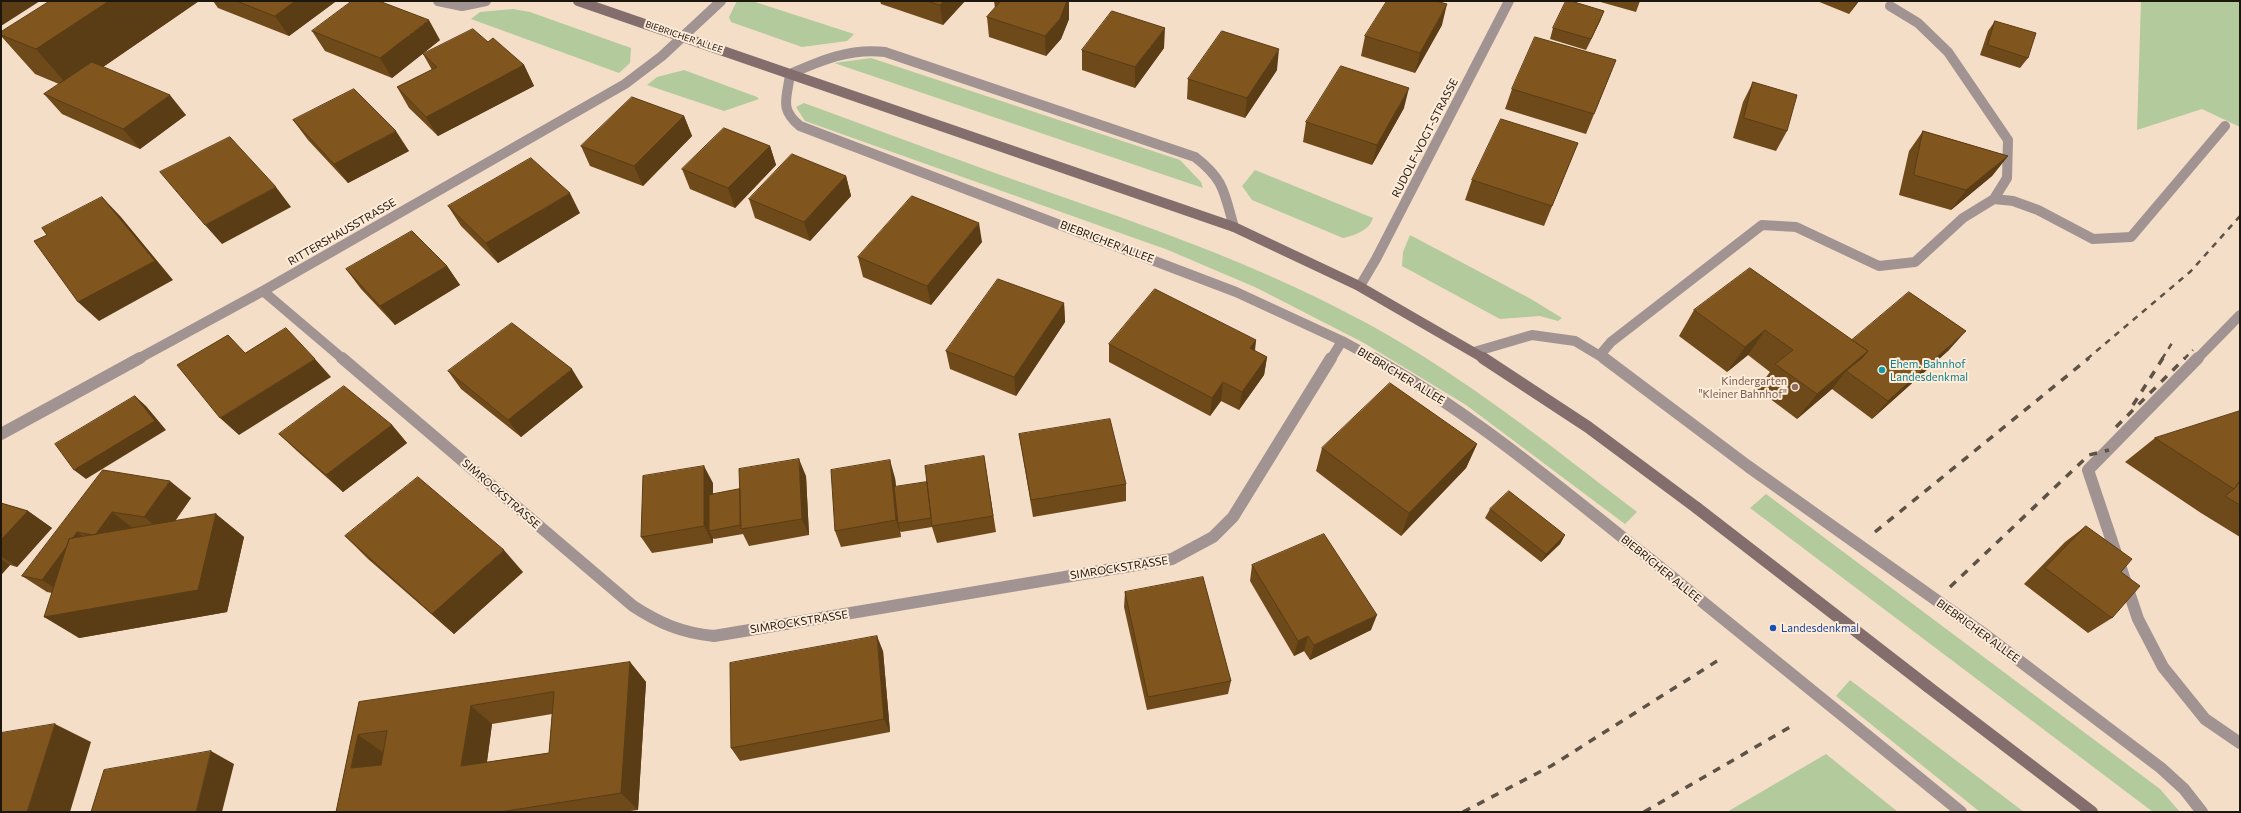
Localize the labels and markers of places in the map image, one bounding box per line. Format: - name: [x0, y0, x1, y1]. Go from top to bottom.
- place label: Ehem. Bahnhof Landesdenkmal: [1890, 357, 1968, 383]
- marker: Ehem. Bahnhof Landesdenkmal: [1877, 365, 1887, 375]
- place label: Kindergarten "Kleiner Bahnhof": [1698, 374, 1787, 400]
- marker: Kindergarten "Kleiner Bahnhof": [1790, 382, 1800, 392]
- place label: Landesdenkmal: [1781, 621, 1859, 635]
- marker: Landesdenkmal: [1768, 623, 1778, 633]

